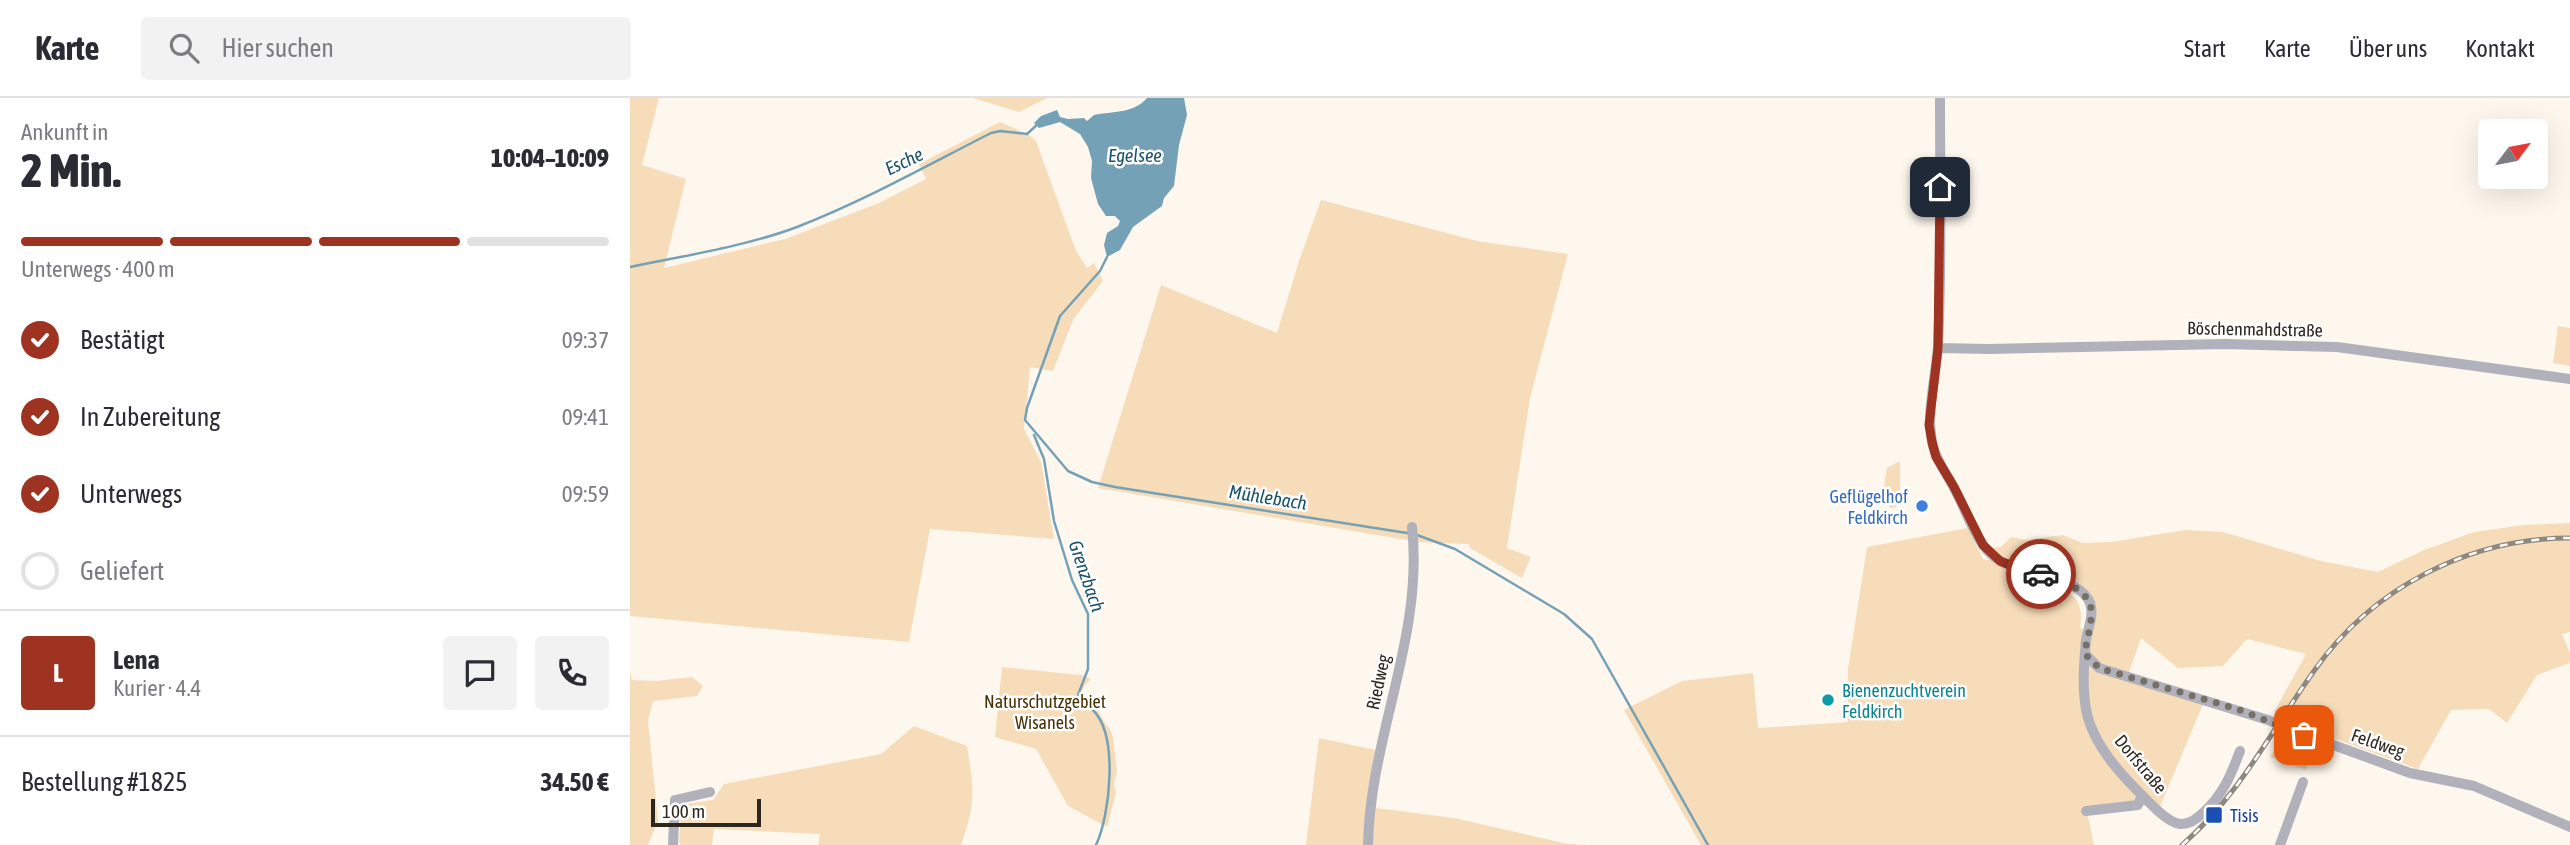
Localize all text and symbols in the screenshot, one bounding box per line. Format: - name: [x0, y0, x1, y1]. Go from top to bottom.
- search box: [141, 17, 631, 80]
- text: Karte: [35, 29, 99, 67]
- icon: search: [165, 29, 203, 67]
- text: Hier suchen: [221, 33, 334, 63]
- text: Start: [2184, 35, 2226, 62]
- text: Karte: [2264, 35, 2311, 62]
- text: Über uns: [2349, 35, 2427, 62]
- text: Kontakt: [2465, 35, 2535, 62]
- text: Ankunft in: [21, 119, 108, 145]
- north arrow: [2478, 119, 2548, 189]
- map controls: [2478, 119, 2548, 189]
- text: 10:04–10:09: [491, 143, 609, 173]
- water label: Esche: [881, 143, 927, 179]
- text: 2 Min.: [21, 144, 121, 197]
- water label: Egelsee: [1108, 144, 1162, 166]
- pin: [1910, 157, 1970, 217]
- icon: home: [1921, 168, 1959, 206]
- text: Unterwegs · 400 m: [21, 256, 175, 282]
- street label: Böschenmahdstraße: [2187, 317, 2323, 341]
- icon: check: [21, 321, 59, 359]
- text: Bestätigt: [80, 325, 165, 355]
- text: 09:37: [562, 327, 609, 353]
- icon: check: [21, 398, 59, 436]
- text: In Zubereitung: [80, 402, 220, 432]
- text: 09:41: [562, 404, 609, 430]
- icon: check: [21, 475, 59, 513]
- text: Unterwegs: [80, 479, 182, 509]
- water label: Mühlebach: [1227, 480, 1309, 514]
- text: 09:59: [562, 481, 609, 507]
- place label: Geflügelhof Feldkirch: [1829, 486, 1908, 528]
- marker: Geflügelhof Feldkirch: [1914, 498, 1930, 514]
- water label: Grenzbach: [1065, 537, 1109, 615]
- courier: [2006, 539, 2076, 609]
- icon: car: [2022, 555, 2060, 593]
- text: Geliefert: [80, 556, 164, 586]
- button: chat: [443, 636, 517, 710]
- button: phone: [535, 636, 609, 710]
- text: Lena: [113, 645, 160, 675]
- street label: Riedweg: [1362, 652, 1394, 712]
- text: L: [53, 658, 63, 688]
- text: Kurier · 4.4: [113, 675, 201, 701]
- place label: Bienenzuchtverein Feldkirch: [1842, 680, 1966, 722]
- park label: Naturschutzgebiet Wisanels: [984, 691, 1106, 733]
- marker: Bienenzuchtverein Feldkirch: [1820, 692, 1836, 708]
- pin: [2274, 705, 2334, 765]
- icon: bag: [2285, 716, 2323, 754]
- street label: Feldweg: [2349, 724, 2408, 762]
- street label: Dorfstraße: [2110, 730, 2172, 798]
- text: Bestellung #1825: [21, 767, 187, 797]
- text: 34.50 €: [540, 767, 609, 797]
- scale bar: [651, 796, 761, 828]
- text: 100 m: [662, 800, 705, 822]
- marker: Tisis: [2204, 805, 2224, 825]
- place label: Tisis: [2230, 805, 2259, 826]

